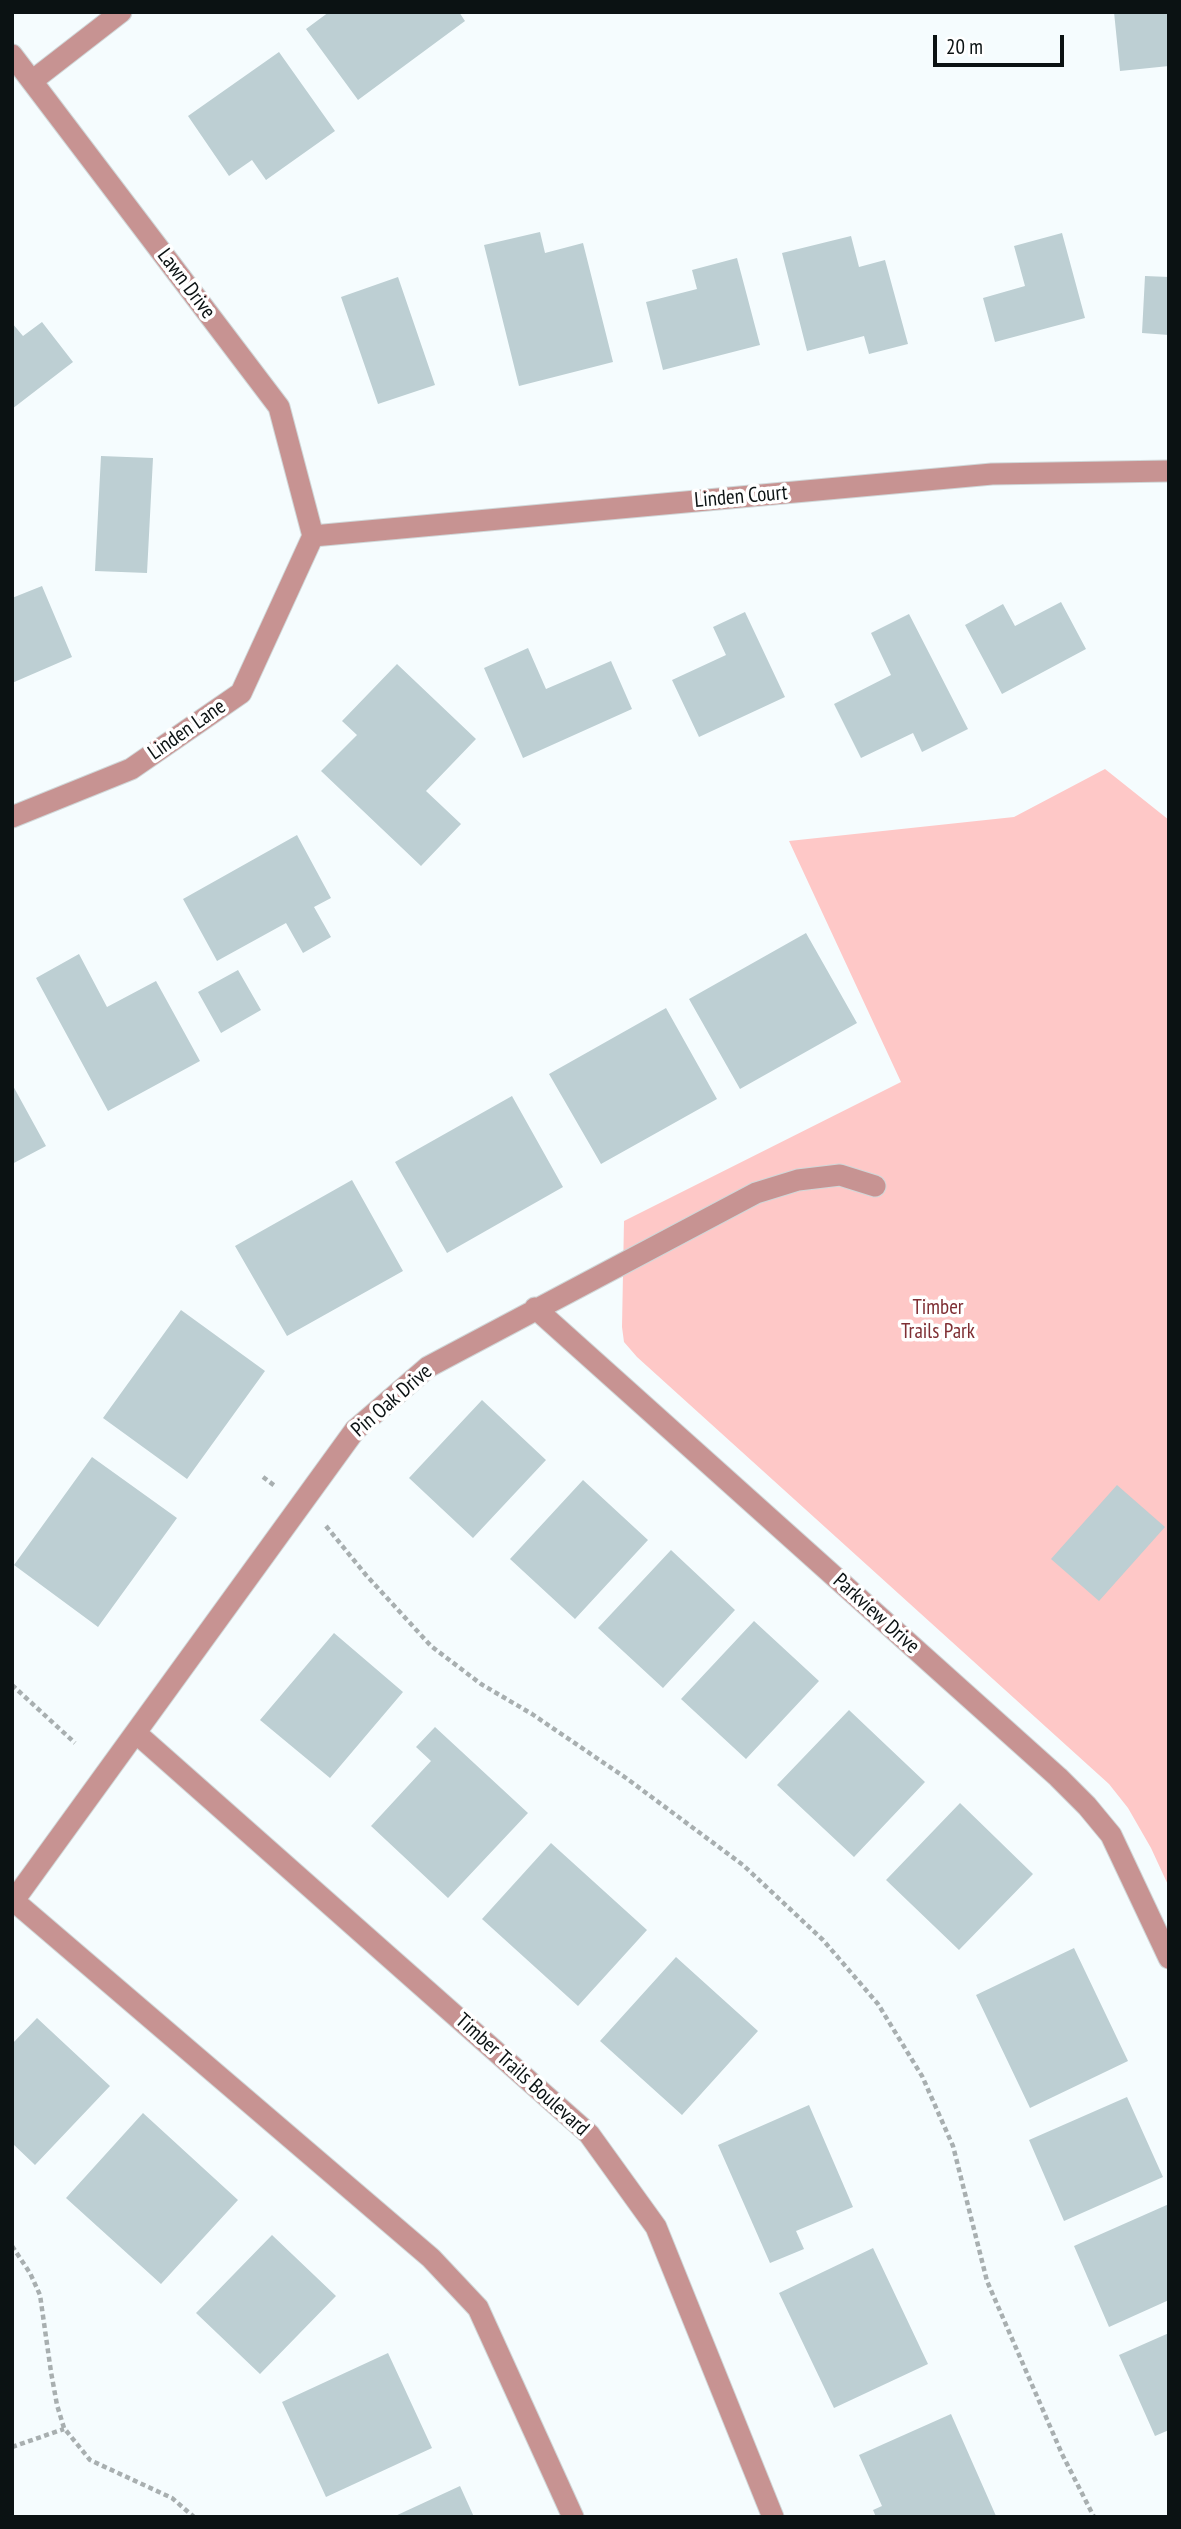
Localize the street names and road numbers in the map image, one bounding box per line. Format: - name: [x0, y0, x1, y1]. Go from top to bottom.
- street label: Lawn Drive: [152, 244, 220, 324]
- street label: Linden Court: [693, 480, 789, 514]
- street label: Linden Lane: [143, 694, 231, 766]
- street label: Pin Oak Drive: [347, 1359, 437, 1443]
- street label: Parkview Drive: [828, 1569, 924, 1659]
- street label: Timber Trails Boulevard: [450, 2008, 594, 2142]

